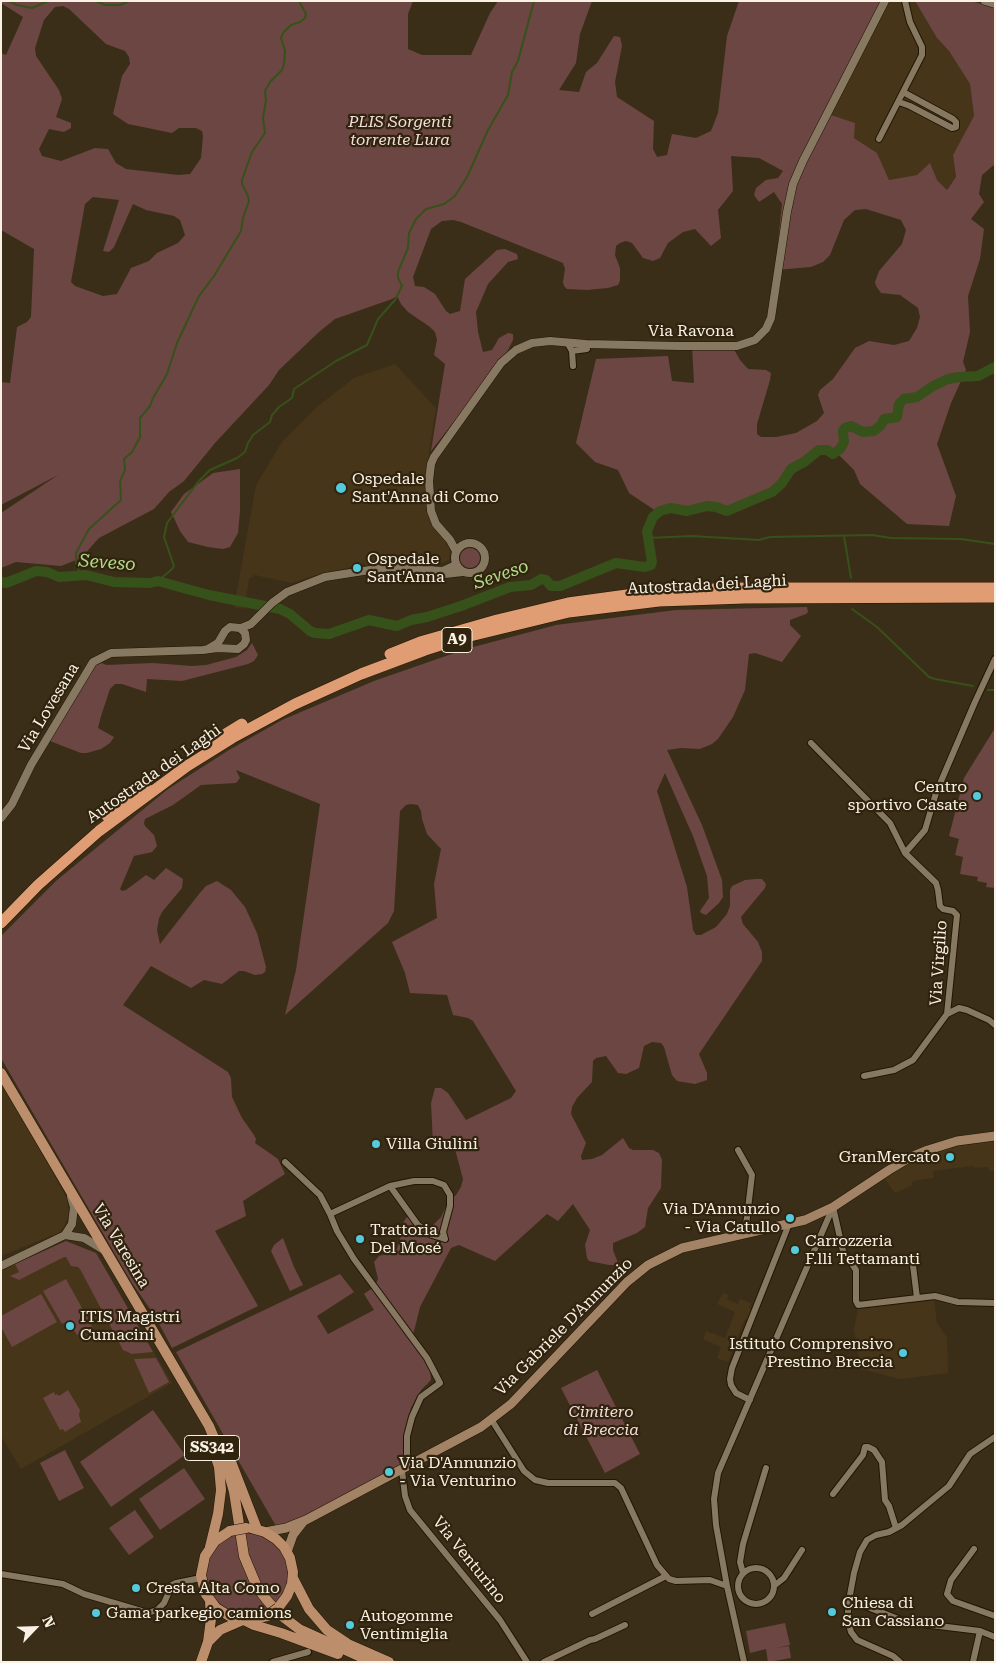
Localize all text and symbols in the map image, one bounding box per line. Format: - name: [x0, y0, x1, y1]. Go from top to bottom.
- park label: PLIS Sorgenti torrente Lura: [348, 112, 452, 150]
- street label: Via Ravona: [648, 321, 734, 341]
- place label: Ospedale Sant'Anna di Como: [352, 469, 499, 507]
- marker: Ospedale Sant'Anna di Como: [334, 481, 348, 495]
- place label: Ospedale Sant'Anna: [367, 549, 445, 587]
- water label: Seveso: [78, 550, 136, 576]
- water label: Seveso: [470, 555, 532, 595]
- marker: Ospedale Sant'Anna: [351, 562, 363, 574]
- street label: Autostrada dei Laghi: [627, 571, 787, 599]
- road number: A9: [442, 628, 472, 652]
- street label: Via Lovesana: [15, 660, 83, 756]
- street label: Autostrada dei Laghi: [83, 720, 225, 828]
- place label: Centro sportivo Casate: [848, 777, 967, 815]
- marker: Centro sportivo Casate: [971, 790, 983, 802]
- street label: Via Virgilio: [926, 920, 952, 1006]
- place label: Villa Giulini: [386, 1134, 478, 1154]
- marker: Villa Giulini: [370, 1138, 382, 1150]
- place label: GranMercato: [839, 1147, 940, 1167]
- marker: GranMercato: [944, 1151, 956, 1163]
- place label: Via D'Annunzio - Via Catullo: [663, 1199, 780, 1237]
- street label: Via Varesina: [88, 1200, 154, 1292]
- marker: Via D'Annunzio - Via Catullo: [784, 1212, 796, 1224]
- place label: Trattoria Del Mosé: [370, 1220, 441, 1258]
- place label: Carrozzeria F.lli Tettamanti: [805, 1231, 920, 1269]
- marker: Trattoria Del Mosé: [354, 1233, 366, 1245]
- marker: Carrozzeria F.lli Tettamanti: [789, 1244, 801, 1256]
- street label: Via Gabriele D'Annunzio: [491, 1254, 637, 1400]
- place label: ITIS Magistri Cumacini: [80, 1307, 180, 1345]
- marker: ITIS Magistri Cumacini: [64, 1320, 76, 1332]
- place label: Istituto Comprensivo Prestino Breccia: [729, 1334, 893, 1372]
- marker: Istituto Comprensivo Prestino Breccia: [897, 1347, 909, 1359]
- park label: Cimitero di Breccia: [563, 1402, 639, 1440]
- road number: SS342: [184, 1436, 240, 1460]
- place label: Via D'Annunzio - Via Venturino: [399, 1453, 516, 1491]
- marker: Via D'Annunzio - Via Venturino: [383, 1466, 395, 1478]
- street label: Via Venturino: [428, 1513, 510, 1607]
- place label: Cresta Alta Como: [146, 1578, 280, 1598]
- marker: Cresta Alta Como: [130, 1582, 142, 1594]
- place label: Chiesa di San Cassiano: [842, 1593, 944, 1631]
- north arrow: [10, 1603, 60, 1653]
- place label: Gama parkegio camions: [106, 1603, 292, 1623]
- place label: Autogomme Ventimiglia: [360, 1606, 453, 1644]
- marker: Chiesa di San Cassiano: [826, 1606, 838, 1618]
- marker: Gama parkegio camions: [90, 1607, 102, 1619]
- text: N: [39, 1614, 58, 1630]
- marker: Autogomme Ventimiglia: [344, 1619, 356, 1631]

